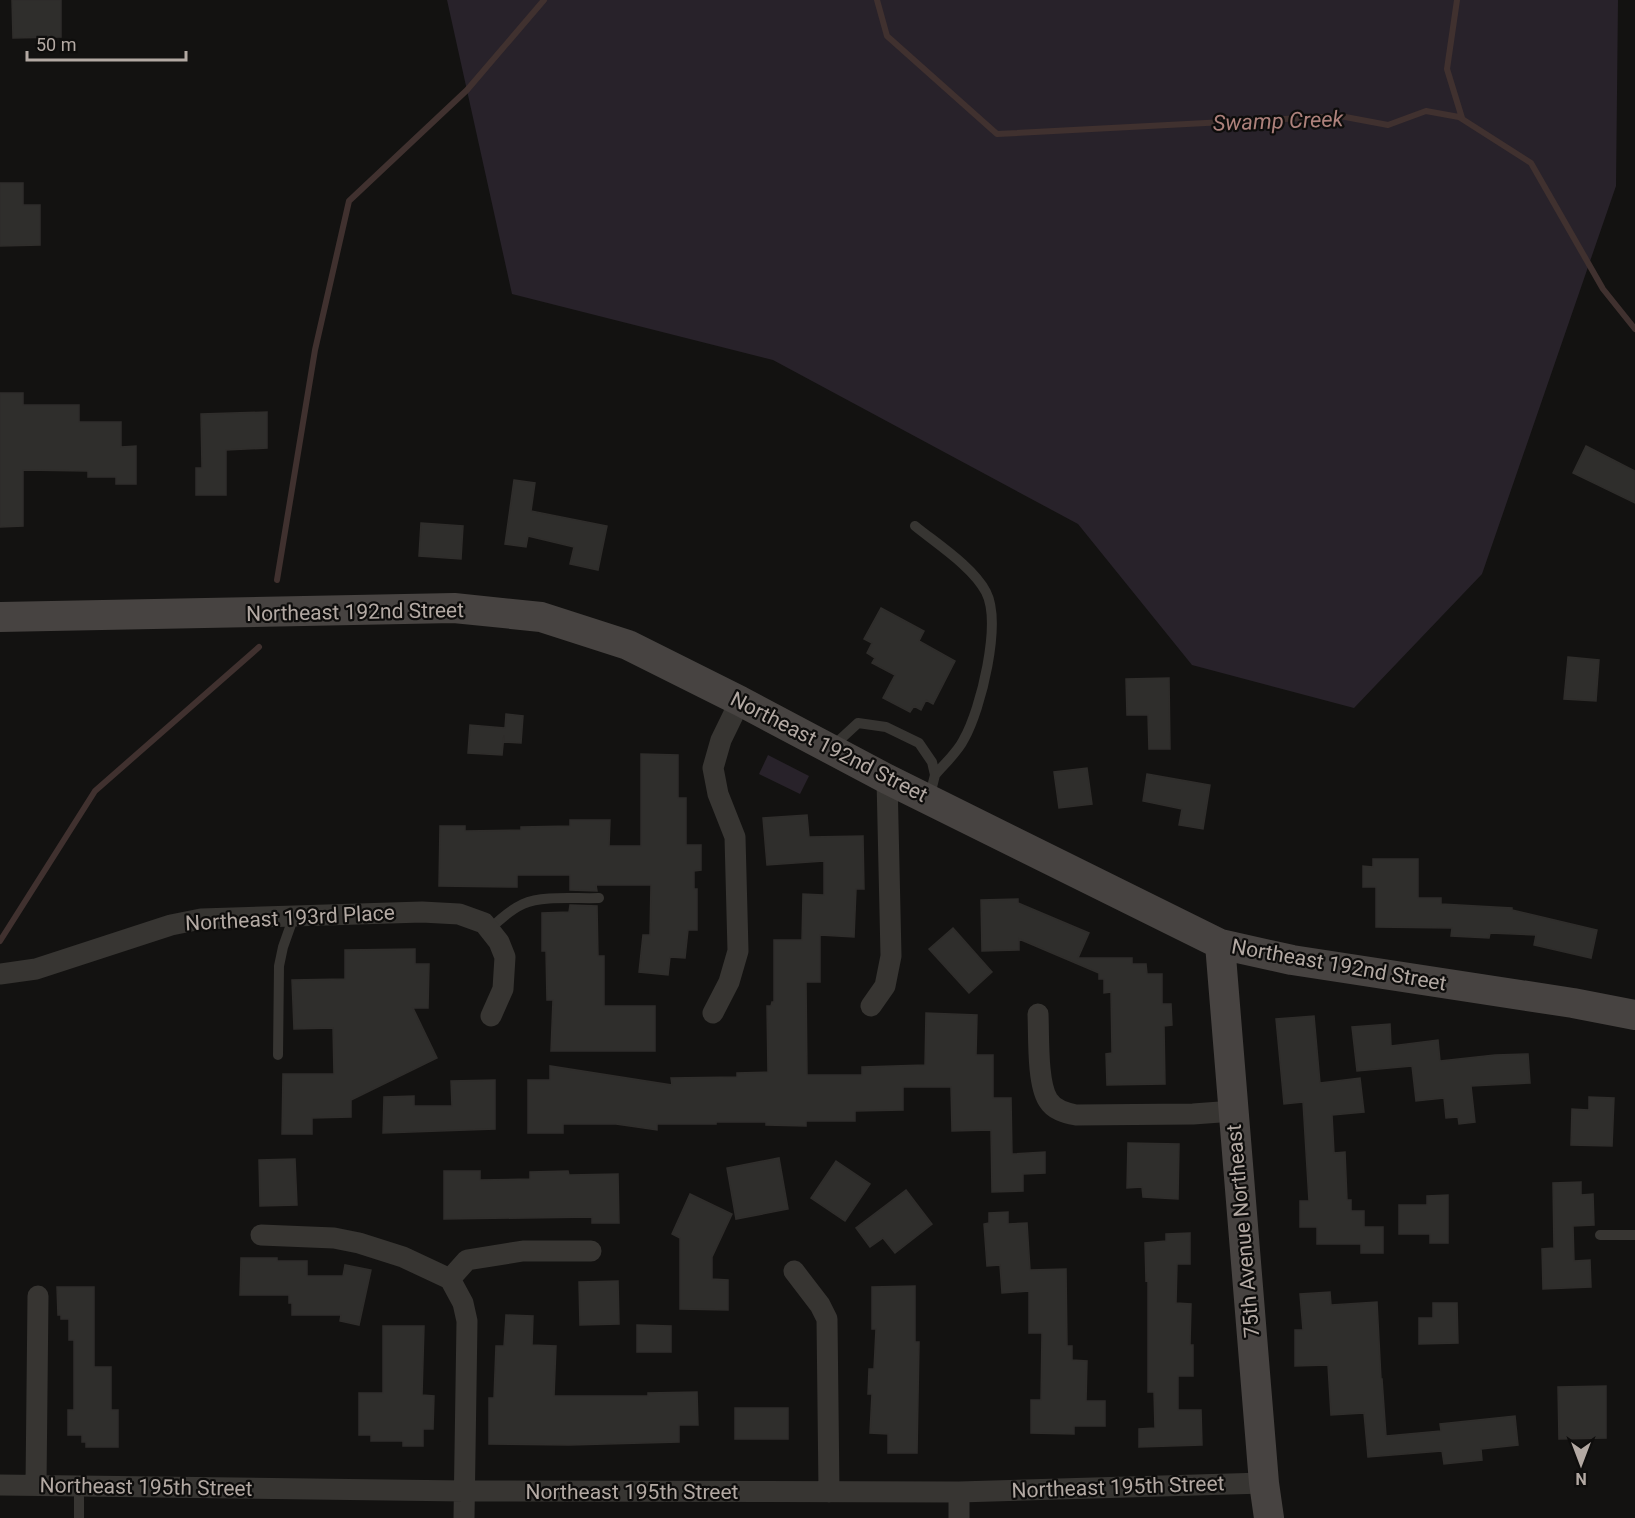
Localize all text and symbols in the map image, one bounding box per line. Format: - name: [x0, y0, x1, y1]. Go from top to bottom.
- scale bar: [27, 24, 186, 62]
- text: 50 m: [36, 34, 76, 55]
- water label: Swamp Creek: [1212, 106, 1345, 136]
- street label: Northeast 192nd Street: [246, 598, 464, 626]
- street label: Northeast 192nd Street: [726, 687, 932, 807]
- street label: Northeast 193rd Place: [185, 901, 395, 935]
- street label: Northeast 192nd Street: [1230, 934, 1449, 996]
- street label: 75th Avenue Northeast: [1222, 1123, 1264, 1339]
- north arrow: [1551, 1434, 1611, 1494]
- text: N: [1575, 1469, 1587, 1488]
- street label: Northeast 195th Street: [1011, 1471, 1225, 1503]
- street label: Northeast 195th Street: [39, 1473, 253, 1501]
- street label: Northeast 195th Street: [526, 1480, 739, 1504]

